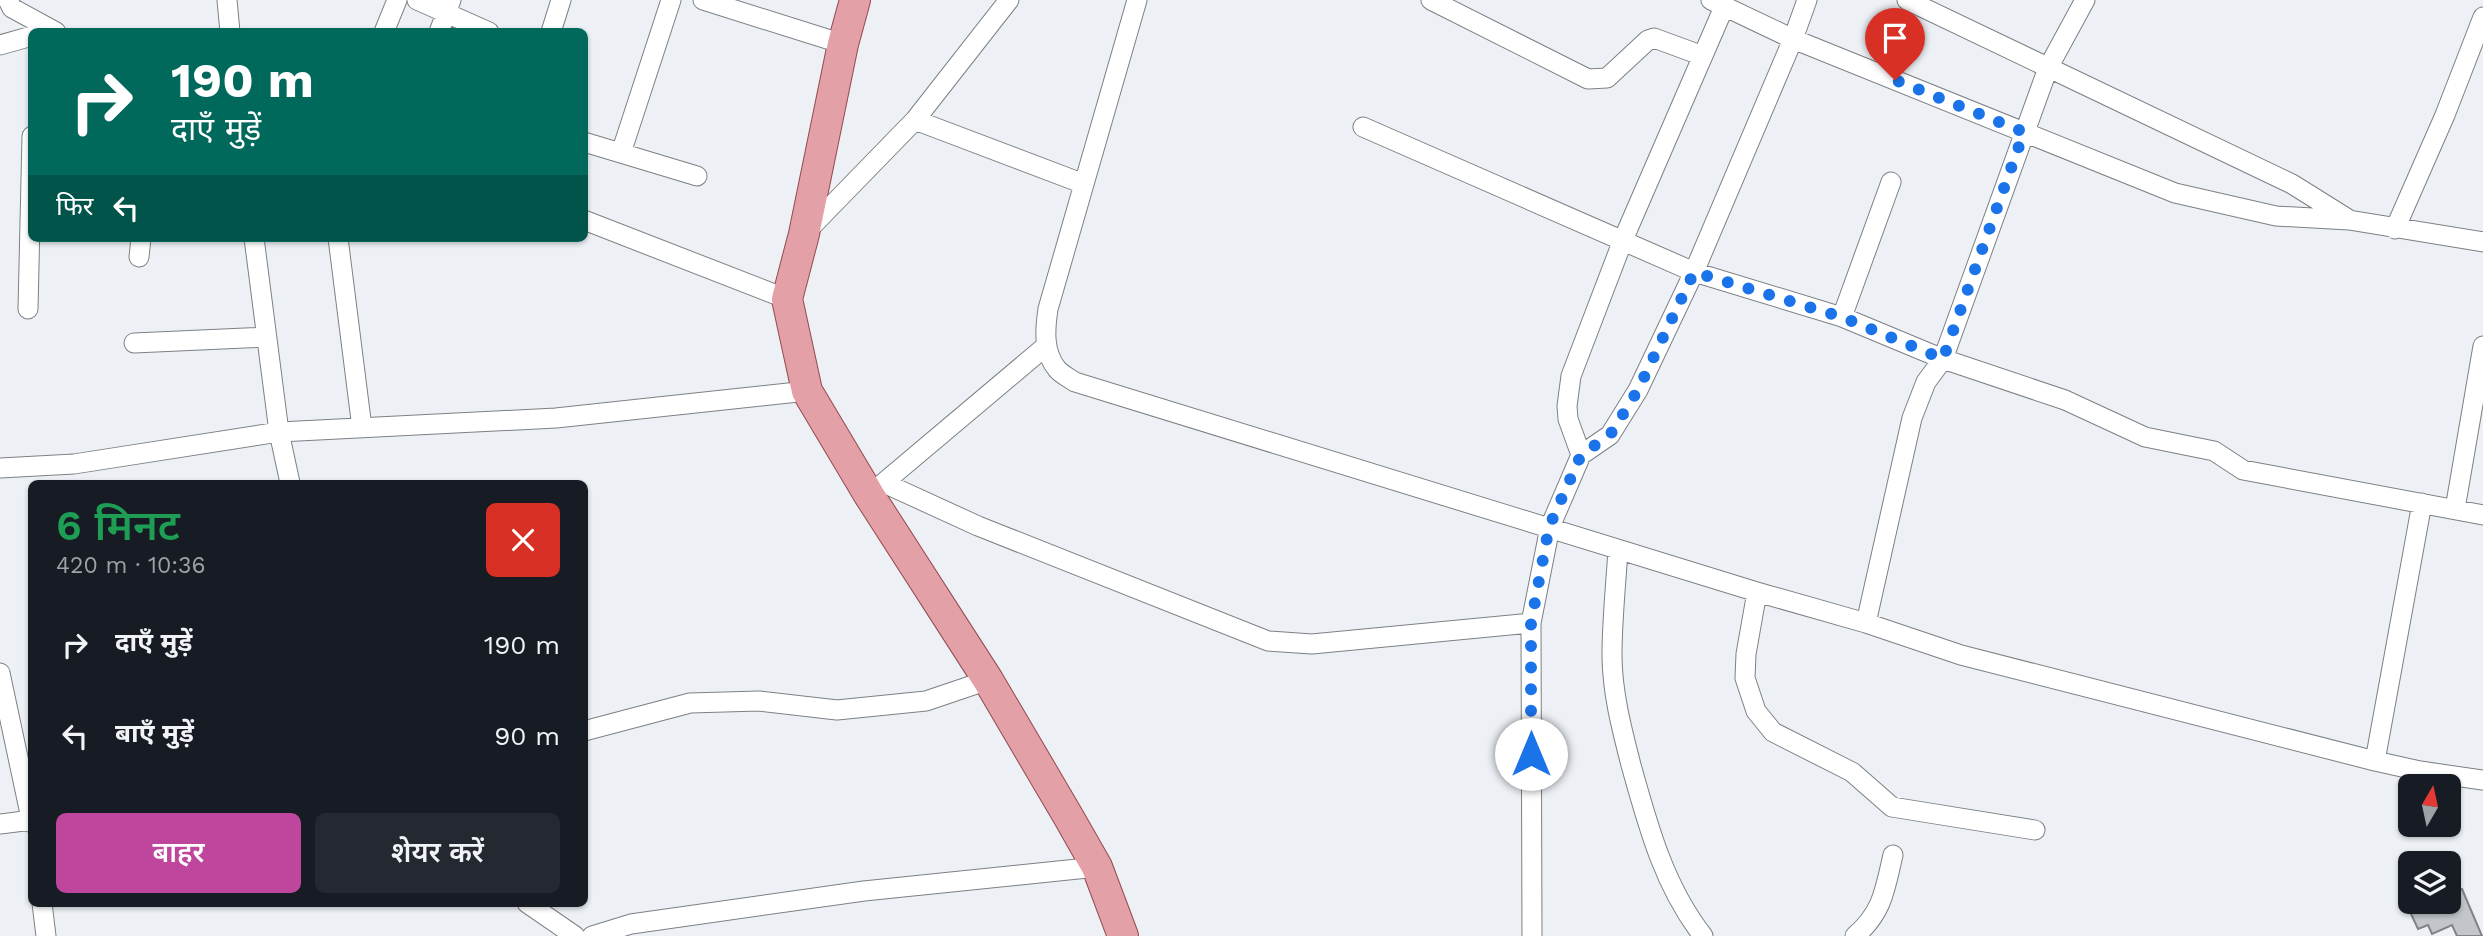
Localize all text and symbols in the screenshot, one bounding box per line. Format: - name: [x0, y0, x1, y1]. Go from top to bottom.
- pin: [1865, 8, 1925, 80]
- icon: arrive: [1876, 19, 1914, 57]
- text: 190 m: [171, 51, 314, 109]
- icon: right: [56, 56, 147, 147]
- text: दाएँ मुड़ें: [171, 110, 261, 148]
- icon: left: [107, 189, 145, 227]
- text: फिर: [56, 191, 93, 221]
- text: 6 मिनट: [56, 501, 180, 550]
- button: close: [486, 503, 560, 577]
- text: 420 m · 10:36: [56, 552, 205, 579]
- icon: right: [56, 626, 94, 664]
- text: दाएँ मुड़ें: [115, 627, 192, 657]
- text: 190 m: [484, 630, 560, 660]
- icon: left: [56, 717, 94, 755]
- position arrow: [1494, 717, 1568, 791]
- text: बाएँ मुड़ें: [115, 718, 194, 748]
- text: 90 m: [494, 721, 560, 751]
- north arrow: [2398, 774, 2460, 836]
- map controls: [2398, 774, 2461, 914]
- button: बाहर: [56, 813, 301, 893]
- button: शेयर करें: [315, 813, 560, 893]
- button: layers: [2398, 851, 2461, 914]

